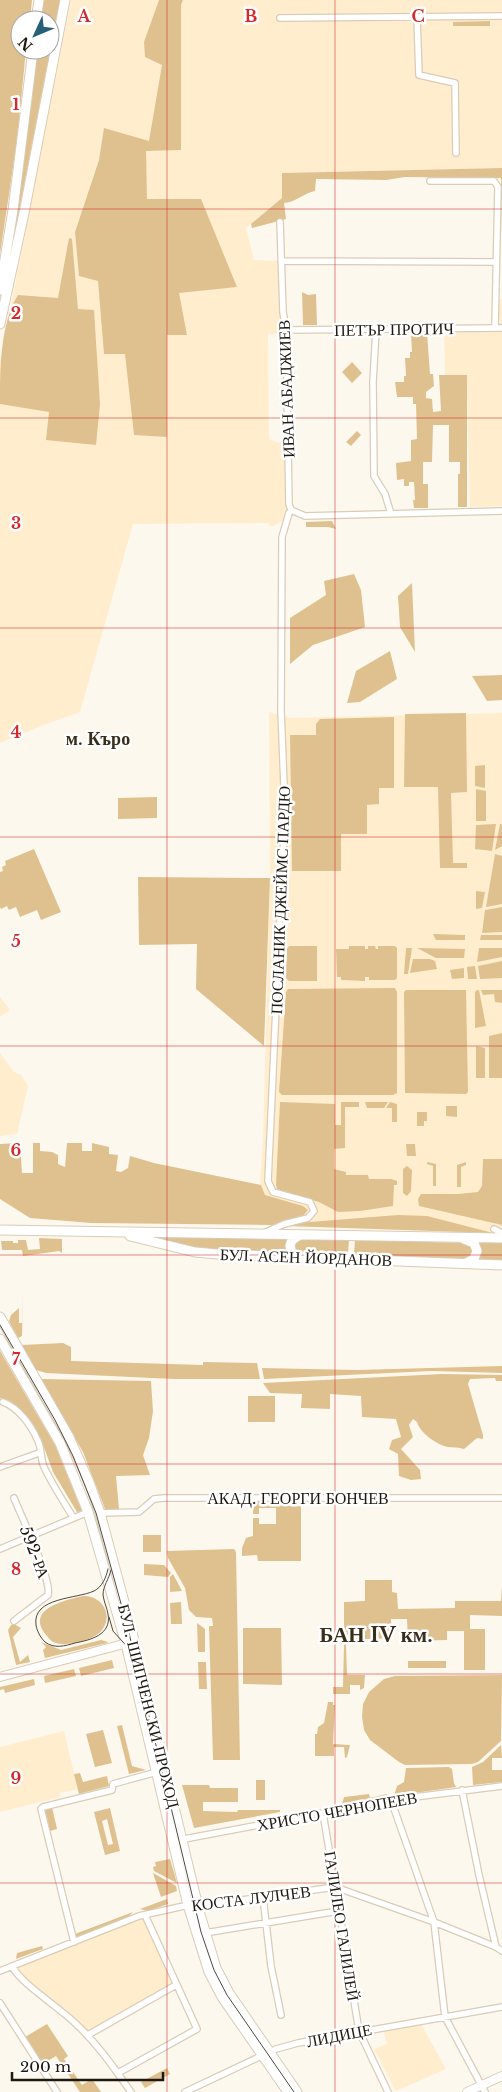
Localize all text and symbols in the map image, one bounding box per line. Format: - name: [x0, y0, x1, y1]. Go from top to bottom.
- text: A: [77, 6, 92, 26]
- text: B: [245, 6, 258, 26]
- text: C: [411, 6, 425, 26]
- north arrow: [10, 10, 60, 60]
- text: N: [15, 33, 37, 55]
- text: 1: [13, 94, 20, 114]
- text: 2: [11, 303, 21, 323]
- street label: ПЕТЪР ПРОТИЧ: [334, 318, 454, 340]
- street label: ИВАН АБАДЖИЕВ: [274, 320, 298, 458]
- text: 3: [11, 513, 21, 533]
- text: 4: [11, 722, 21, 742]
- district label: м. Къро: [66, 728, 130, 750]
- street label: ПОСЛАНИК ДЖЕЙМС ПАРДЮ: [266, 785, 294, 1015]
- text: 5: [11, 931, 21, 951]
- text: 6: [11, 1140, 22, 1160]
- street label: БУЛ. АСЕН ЙОРДАНОВ: [220, 1244, 392, 1270]
- text: 7: [12, 1349, 21, 1369]
- street label: АКАД. ГЕОРГИ БОНЧЕВ: [207, 1488, 389, 1508]
- street label: 592-РА: [16, 1523, 54, 1582]
- text: 8: [11, 1559, 21, 1579]
- street label: БУЛ. ШИПЧЕНСКИ ПРОХОД: [114, 1602, 184, 1810]
- district label: БАН IV км.: [319, 1622, 433, 1648]
- text: 9: [11, 1768, 22, 1788]
- street label: ХРИСТО ЧЕРНОПЕЕВ: [255, 1787, 419, 1835]
- street label: ГАЛИЛЕО ГАЛИЛЕЙ: [320, 1849, 364, 2003]
- street label: КОСТА ЛУЛЧЕВ: [190, 1881, 312, 1915]
- street label: ЛИДИЦЕ: [305, 2019, 373, 2051]
- scale bar: [12, 2050, 164, 2082]
- text: 200 m: [20, 2057, 71, 2076]

